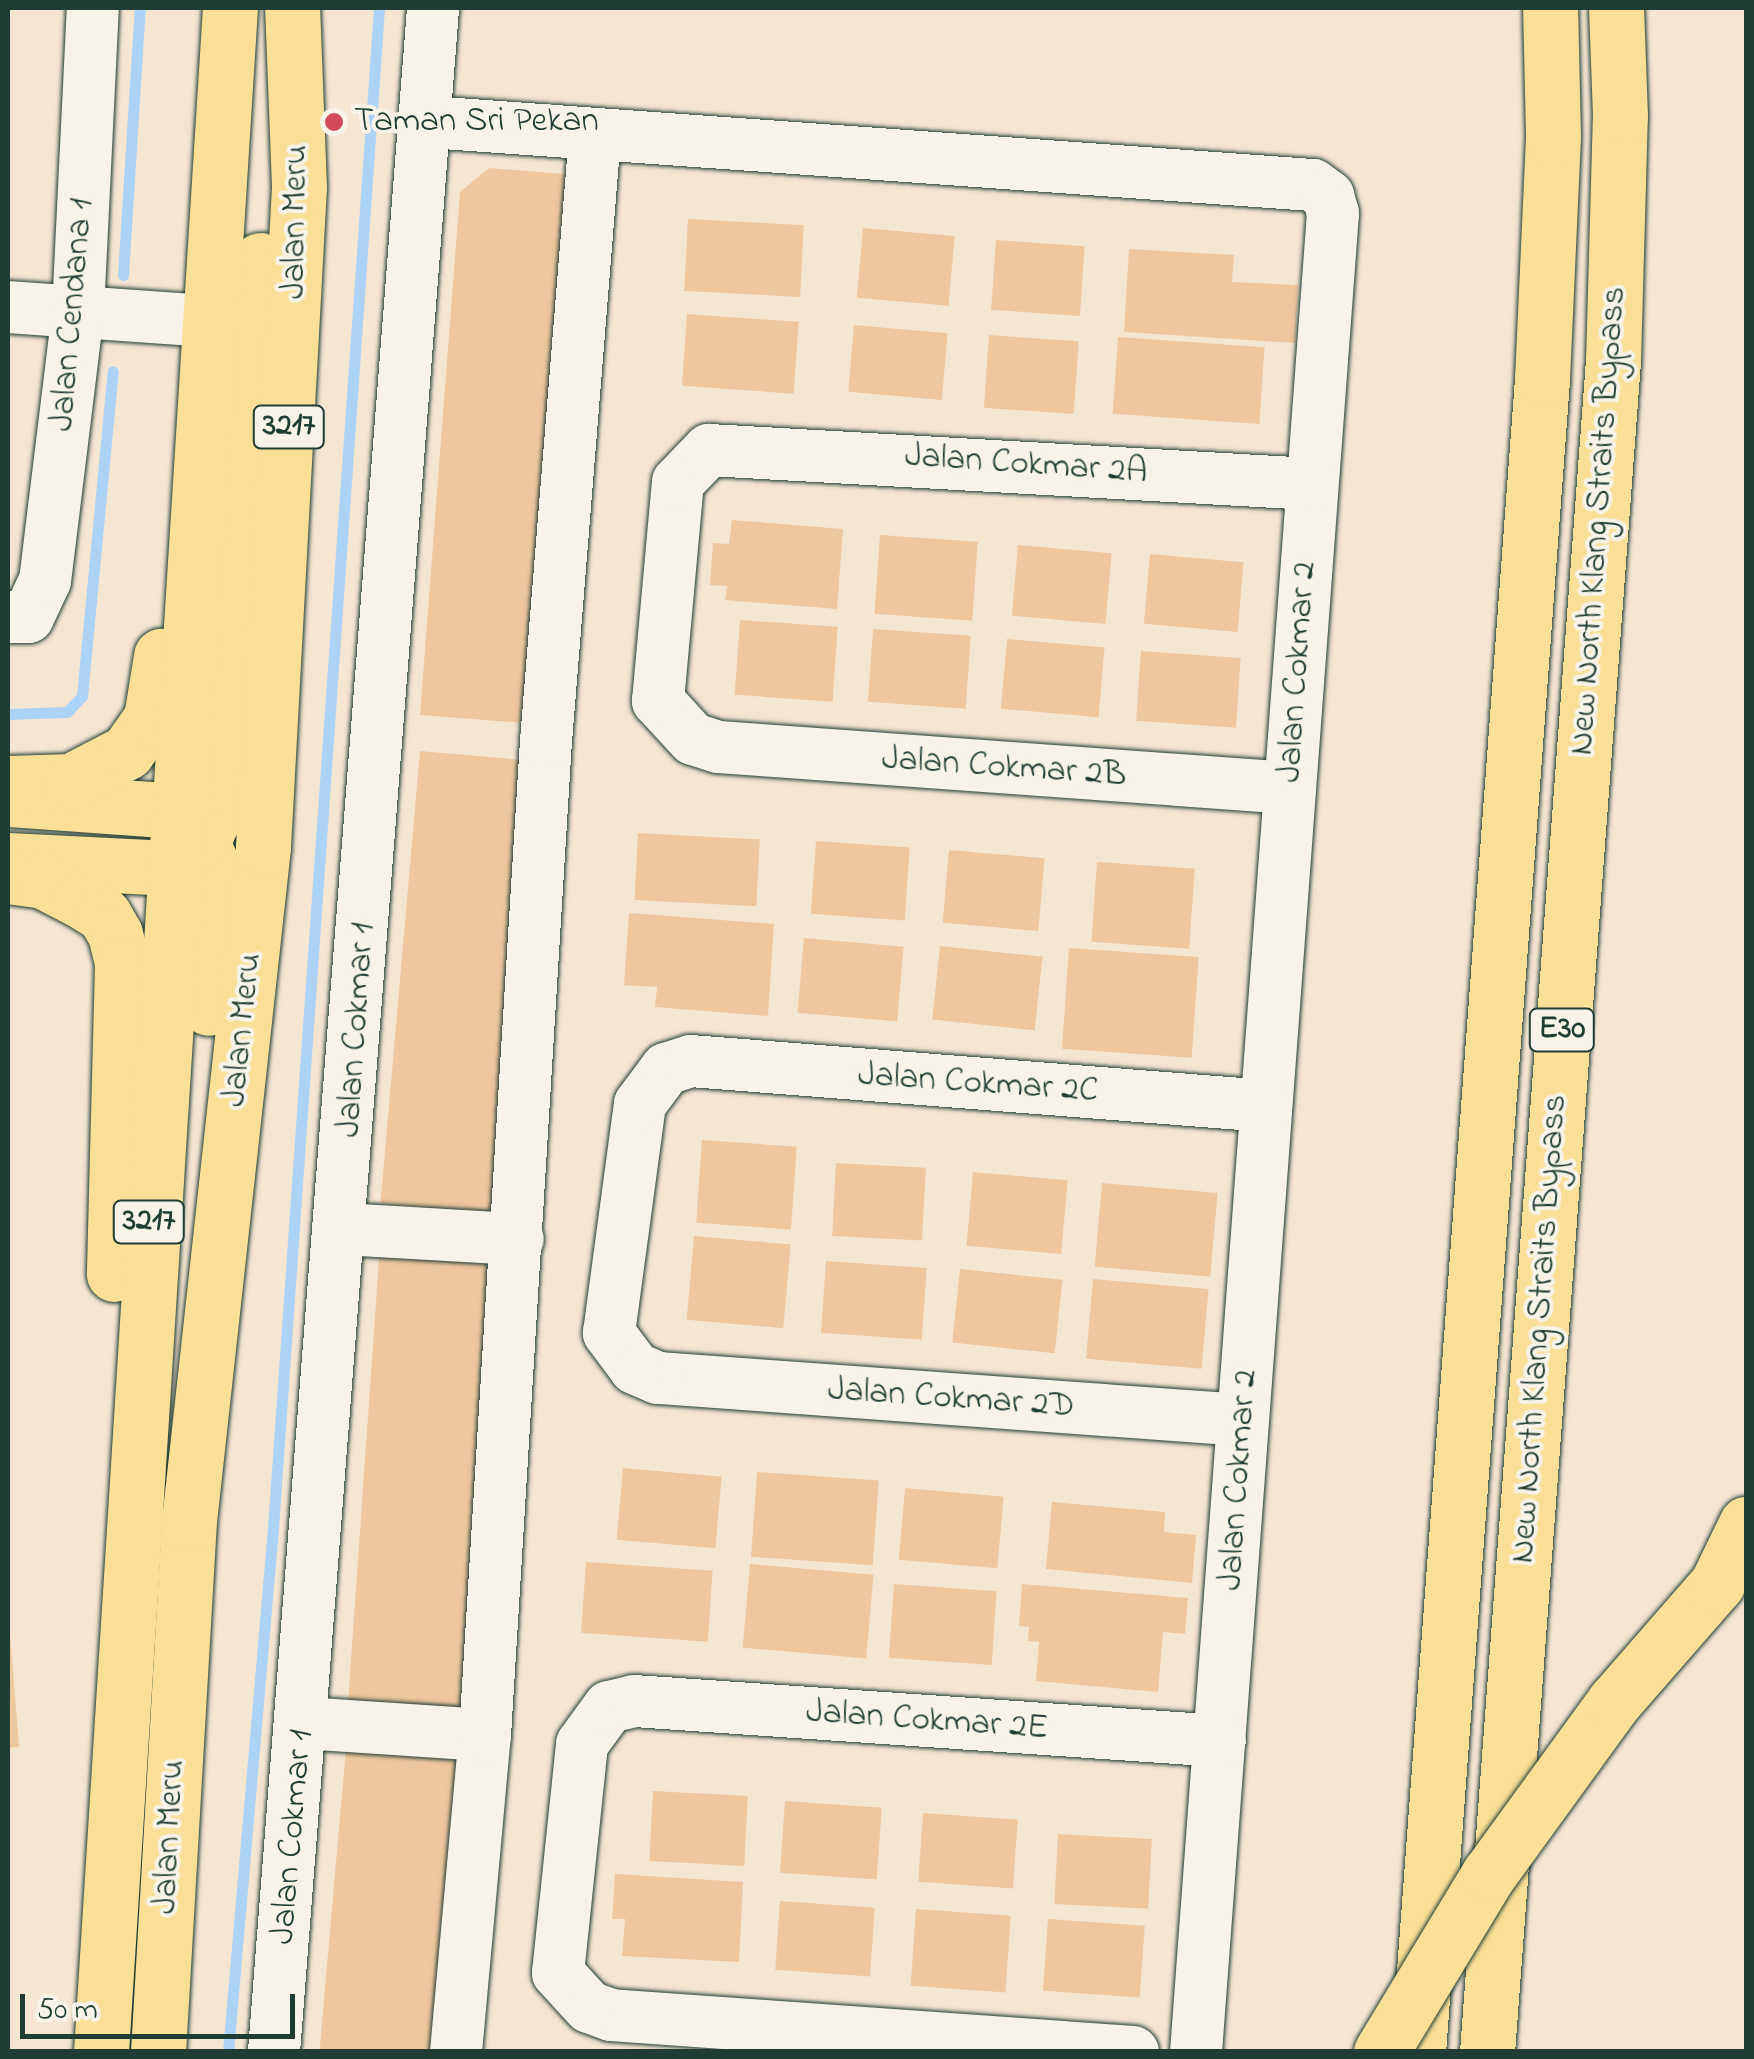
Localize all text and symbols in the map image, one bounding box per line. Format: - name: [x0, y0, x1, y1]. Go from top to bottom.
- place label: Taman Sri Pekan: [354, 101, 599, 143]
- marker: Taman Sri Pekan: [323, 111, 345, 133]
- street label: Jalan Meru: [274, 144, 318, 300]
- street label: Jalan Cendana 1: [42, 197, 104, 433]
- street label: New North Klang Straits Bypass: [1562, 285, 1636, 757]
- road number: 3217: [252, 400, 326, 454]
- street label: Jalan Cokmar 2A: [903, 436, 1149, 494]
- street label: Jalan Cokmar 2: [1269, 560, 1327, 784]
- street label: Jalan Cokmar 2B: [880, 739, 1128, 797]
- street label: Jalan Cokmar 1: [329, 921, 385, 1139]
- street label: Jalan Meru: [214, 951, 272, 1109]
- road number: E30: [1527, 1003, 1597, 1057]
- street label: Jalan Cokmar 2C: [856, 1055, 1100, 1113]
- street label: New North Klang Straits Bypass: [1503, 1093, 1577, 1565]
- road number: 3217: [112, 1195, 186, 1249]
- street label: Jalan Cokmar 2: [1210, 1368, 1268, 1592]
- street label: Jalan Cokmar 2D: [826, 1369, 1076, 1429]
- street label: Jalan Cokmar 2E: [804, 1692, 1050, 1750]
- street label: Jalan Cokmar 1: [263, 1728, 323, 1946]
- street label: Jalan Meru: [145, 1759, 195, 1915]
- scale bar: [25, 1974, 300, 2036]
- text: 50 m: [37, 1989, 98, 2033]

